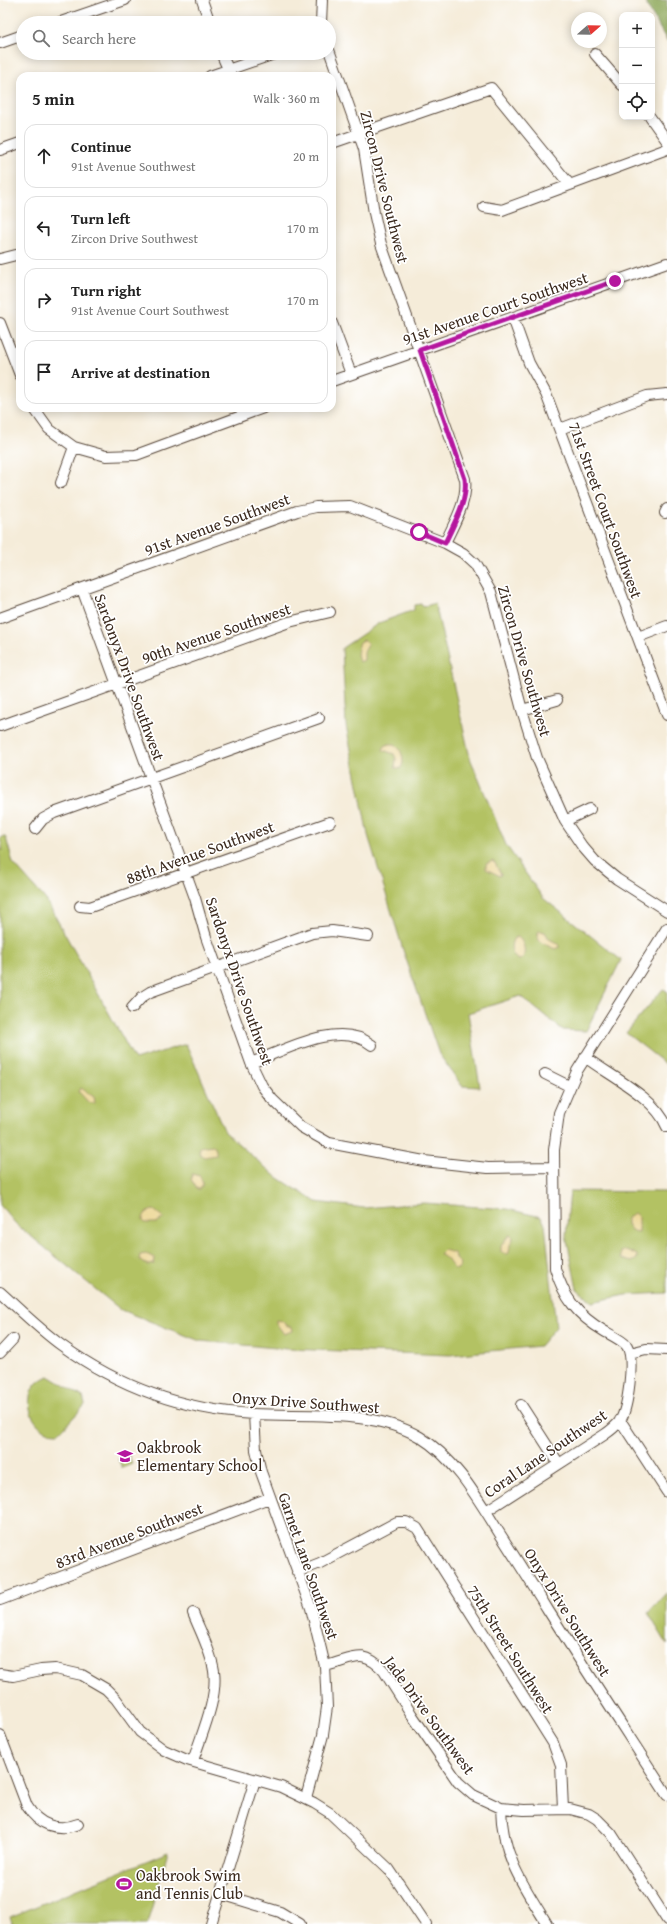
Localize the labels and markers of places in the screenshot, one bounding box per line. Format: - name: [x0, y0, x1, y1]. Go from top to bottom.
- place label: Oakbrook Elementary School: [137, 1435, 263, 1477]
- school or university icon: Oakbrook Elementary School: [116, 1447, 134, 1465]
- place label: Oakbrook Swim and Tennis Club: [136, 1863, 243, 1905]
- sports icon: Oakbrook Swim and Tennis Club: [115, 1875, 133, 1893]

